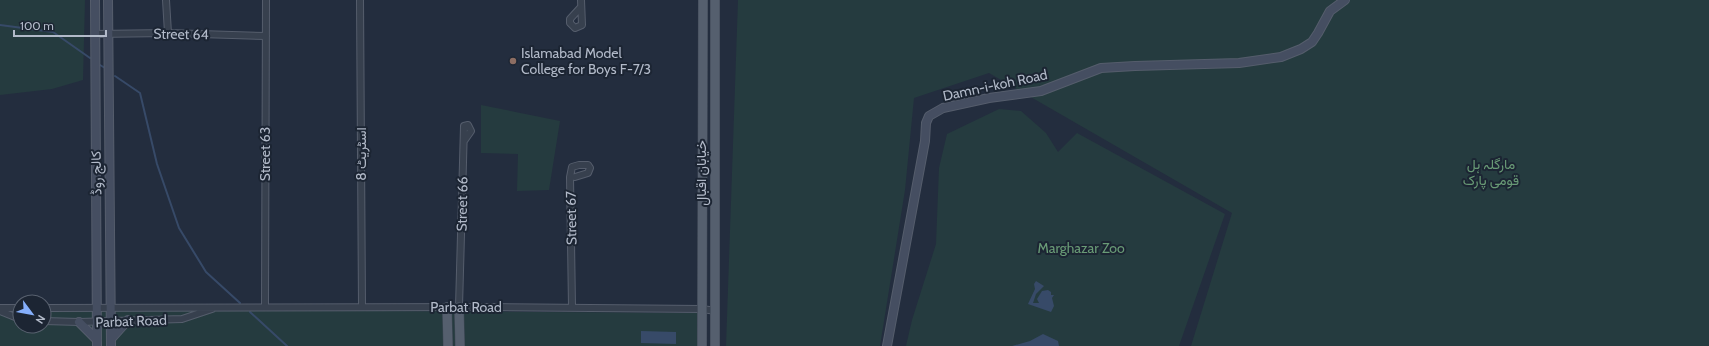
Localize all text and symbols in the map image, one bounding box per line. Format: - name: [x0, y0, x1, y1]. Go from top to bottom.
- scale bar: [14, 12, 106, 38]
- text: 100 m: [20, 18, 54, 33]
- street label: Street 64: [153, 25, 209, 43]
- place label: Islamabad Model College for Boys F-7/3: [521, 44, 651, 78]
- marker: Islamabad Model College for Boys F-7/3: [508, 56, 518, 66]
- street label: Damn-i-koh Road: [941, 65, 1049, 105]
- street label: Street 63: [256, 127, 274, 181]
- street label: اسٹریٹ 8: [352, 127, 370, 181]
- street label: خیابان اقبال: [692, 140, 711, 206]
- street label: کالج روڈ: [87, 151, 107, 195]
- park label: مارگلہ ہل قومی پارک: [1463, 155, 1519, 190]
- street label: Street 66: [453, 176, 471, 232]
- street label: Street 67: [562, 191, 580, 245]
- park label: Marghazar Zoo: [1037, 239, 1125, 257]
- north arrow: [12, 294, 52, 334]
- street label: Parbat Road: [430, 298, 502, 316]
- street label: Parbat Road: [95, 311, 167, 331]
- text: N: [32, 312, 48, 326]

